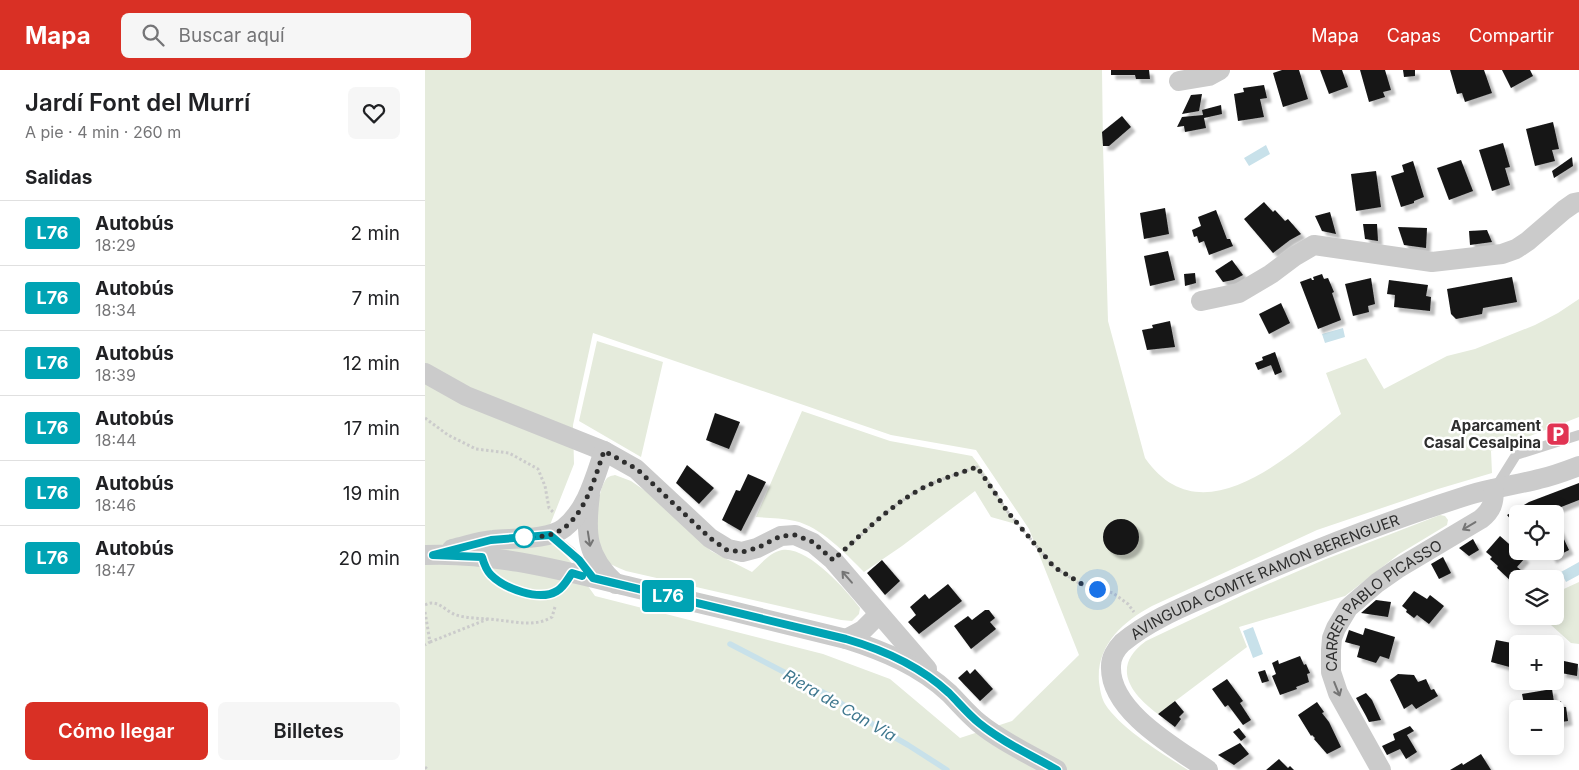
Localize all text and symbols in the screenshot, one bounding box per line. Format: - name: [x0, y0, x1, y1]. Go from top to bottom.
- search box: [121, 13, 471, 58]
- text: Mapa: [25, 21, 91, 50]
- icon: search: [139, 21, 167, 49]
- text: Buscar aquí: [179, 24, 285, 47]
- text: Mapa: [1311, 25, 1359, 46]
- text: Capas: [1387, 25, 1441, 46]
- text: Compartir: [1469, 25, 1554, 46]
- button: heart: [348, 87, 400, 139]
- text: Jardí Font del Murrí: [25, 88, 250, 117]
- text: A pie · 4 min · 260 m: [25, 122, 181, 142]
- text: Salidas: [25, 166, 92, 189]
- text: Autobús: [95, 212, 174, 235]
- text: L76: [36, 222, 69, 243]
- text: 2 min: [351, 222, 400, 245]
- text: 18:29: [95, 235, 136, 255]
- text: Autobús: [95, 277, 174, 300]
- text: L76: [36, 287, 69, 308]
- text: 7 min: [351, 287, 400, 310]
- text: 18:34: [95, 300, 136, 320]
- text: Autobús: [95, 342, 174, 365]
- text: L76: [36, 352, 69, 373]
- text: 12 min: [343, 352, 400, 375]
- text: 18:39: [95, 365, 136, 385]
- text: Autobús: [95, 407, 174, 430]
- place label: Aparcament Casal Cesalpina: [1424, 416, 1542, 452]
- text: L76: [36, 417, 69, 438]
- text: 17 min: [344, 417, 400, 440]
- parking icon: Aparcament Casal Cesalpina: [1545, 421, 1571, 447]
- text: 18:44: [95, 430, 137, 450]
- text: Autobús: [95, 472, 174, 495]
- text: L76: [36, 482, 69, 503]
- text: 19 min: [343, 482, 400, 505]
- text: 18:46: [95, 495, 136, 515]
- map controls: [1509, 505, 1564, 755]
- button: locate: [1509, 505, 1564, 560]
- street label: AVINGUDA COMTE RAMON BERENGUER: [1126, 510, 1402, 643]
- one-way arrow: [1463, 522, 1477, 532]
- unlabelled marker: [513, 526, 535, 548]
- one-way arrow: [585, 531, 595, 547]
- street label: CARRER PABLO PICASSO: [1321, 535, 1445, 672]
- text: Autobús: [95, 537, 174, 560]
- text: L76: [36, 547, 69, 568]
- text: 20 min: [339, 547, 400, 570]
- text: 18:47: [95, 560, 135, 580]
- button: layers: [1509, 570, 1564, 625]
- one-way arrow: [842, 571, 853, 584]
- your location: [1085, 577, 1110, 602]
- line badge: L76: [639, 580, 697, 612]
- text: L76: [652, 585, 684, 606]
- button: +: [1509, 635, 1564, 690]
- water label: Riera de Can Via: [780, 665, 900, 746]
- one-way arrow: [1333, 681, 1342, 696]
- button: −: [1509, 700, 1564, 755]
- button: Cómo llegar: [25, 702, 208, 760]
- button: Billetes: [218, 702, 400, 760]

